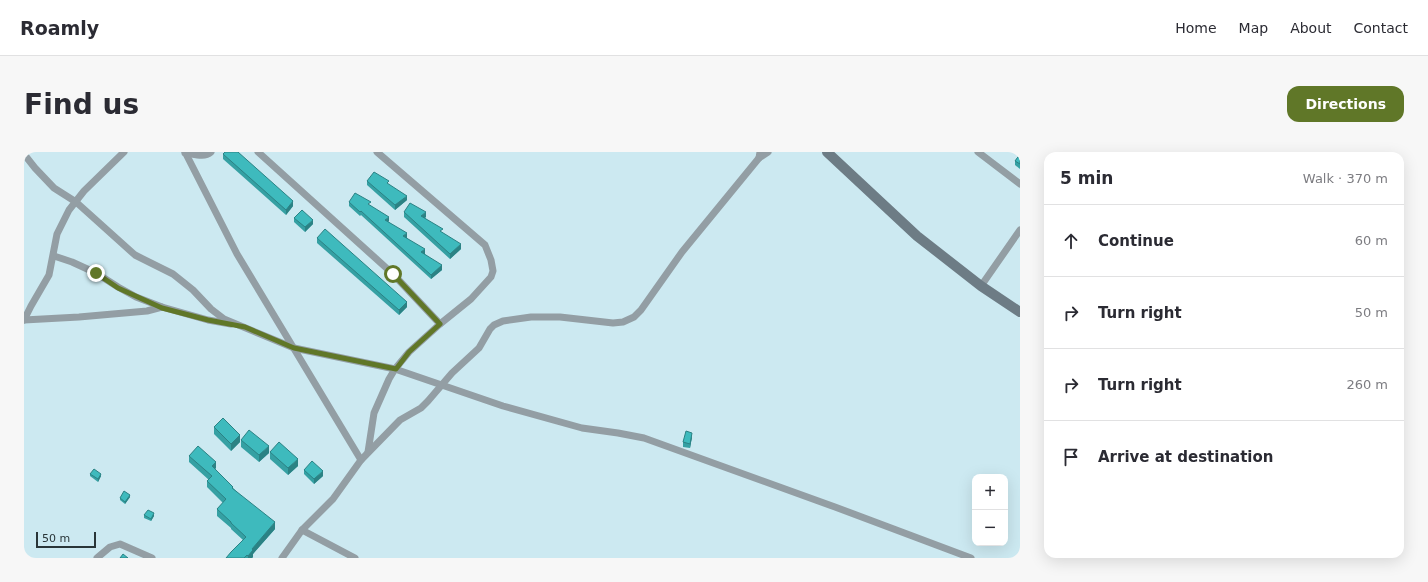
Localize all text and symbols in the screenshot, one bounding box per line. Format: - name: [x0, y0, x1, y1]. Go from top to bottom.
- text: Roamly: [20, 17, 99, 39]
- text: Home: [1175, 20, 1217, 36]
- text: Map: [1239, 20, 1268, 36]
- text: About: [1290, 20, 1332, 36]
- text: Contact: [1354, 20, 1408, 36]
- button: Directions: [1287, 86, 1404, 122]
- text: Find us: [24, 88, 139, 121]
- text: 5 min: [1060, 168, 1113, 188]
- text: Walk · 370 m: [1303, 171, 1388, 186]
- icon: ahead: [1060, 230, 1082, 252]
- text: Continue: [1098, 232, 1174, 250]
- text: 60 m: [1355, 233, 1388, 248]
- route end: [87, 264, 105, 282]
- route start: [384, 265, 402, 283]
- icon: right: [1060, 302, 1082, 324]
- text: Turn right: [1098, 304, 1182, 322]
- text: 50 m: [1355, 305, 1388, 320]
- icon: right: [1060, 374, 1082, 396]
- text: Turn right: [1098, 376, 1182, 394]
- text: 260 m: [1346, 377, 1388, 392]
- icon: arrive: [1060, 446, 1082, 468]
- text: Arrive at destination: [1098, 448, 1273, 466]
- map controls: [972, 474, 1008, 546]
- button: +: [972, 474, 1008, 510]
- button: −: [972, 510, 1008, 546]
- scale bar: [36, 530, 96, 549]
- text: 50 m: [42, 532, 70, 545]

